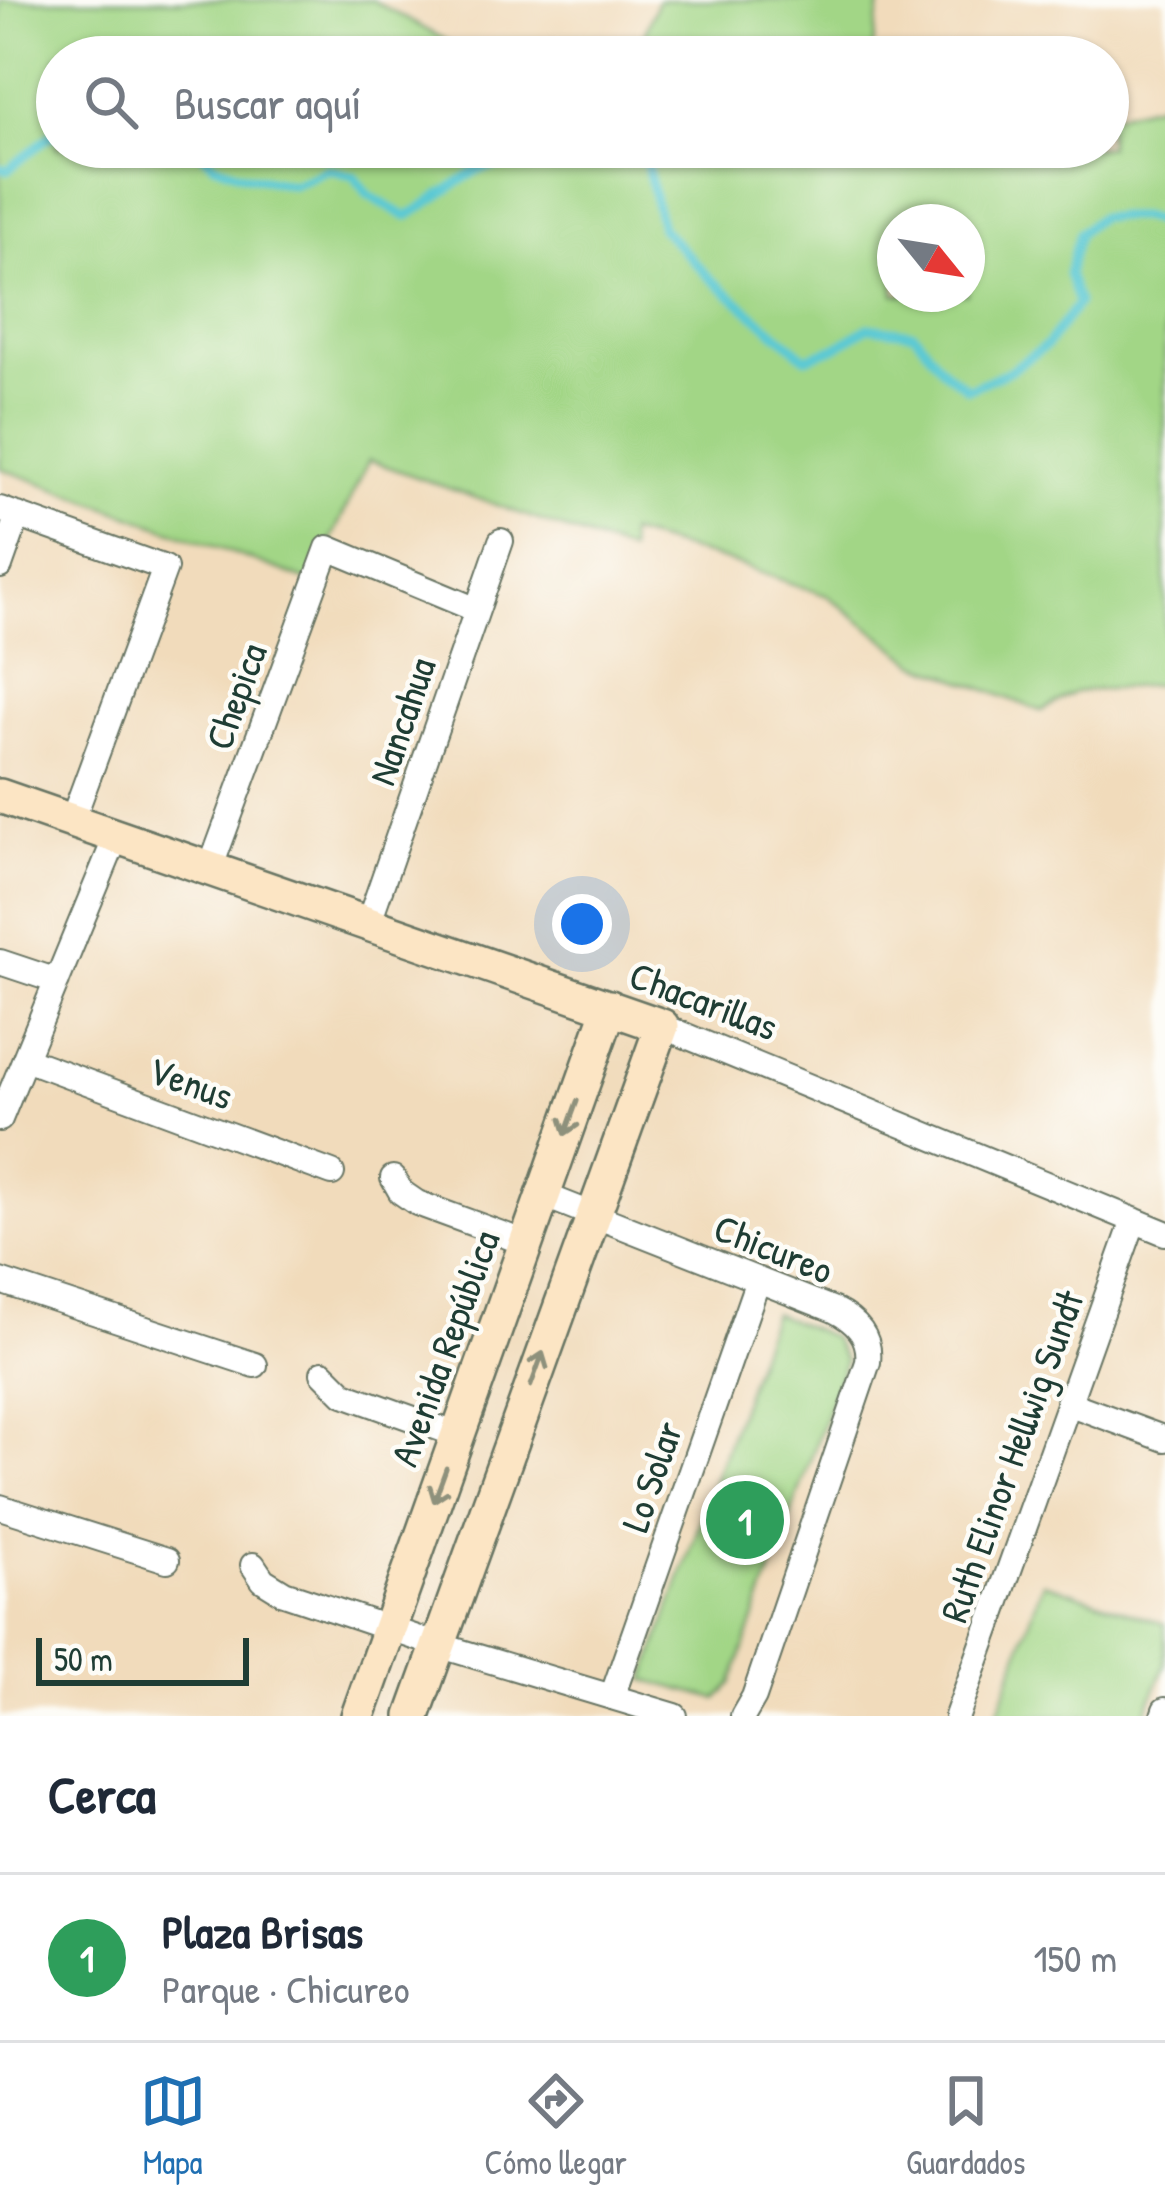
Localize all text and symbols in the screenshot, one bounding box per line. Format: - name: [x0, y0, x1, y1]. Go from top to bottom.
- search box: [36, 36, 1129, 168]
- icon: search: [78, 69, 144, 135]
- text: Buscar aquí: [174, 72, 361, 133]
- north arrow: [877, 204, 985, 312]
- street label: Chepica: [191, 636, 279, 756]
- street label: Nancahua: [355, 650, 447, 792]
- your location: [552, 894, 612, 954]
- street label: Chacarillas: [622, 948, 786, 1052]
- street label: Venus: [142, 1042, 240, 1122]
- one-way arrow: [559, 1099, 580, 1136]
- street label: Chicureo: [707, 1200, 841, 1296]
- street label: Avenida República: [377, 1223, 511, 1473]
- street label: Ruth Elinor Hellwig Sundt: [926, 1282, 1096, 1629]
- one-way arrow: [528, 1351, 549, 1388]
- street label: Lo Solar: [607, 1414, 695, 1538]
- one-way arrow: [428, 1466, 449, 1503]
- pin: 1: [706, 1475, 784, 1565]
- scale bar: [36, 1632, 249, 1685]
- text: 50 m: [54, 1637, 113, 1681]
- text: Cerca: [48, 1760, 156, 1829]
- text: Plaza Brisas: [162, 1901, 363, 1962]
- text: 1: [80, 1931, 94, 1984]
- text: 150 m: [1033, 1931, 1117, 1984]
- text: Parque · Chicureo: [162, 1962, 409, 2015]
- tab: Mapa: [140, 2068, 206, 2184]
- tab: Cómo llegar: [485, 2068, 627, 2184]
- tab: Guardados: [906, 2068, 1025, 2184]

